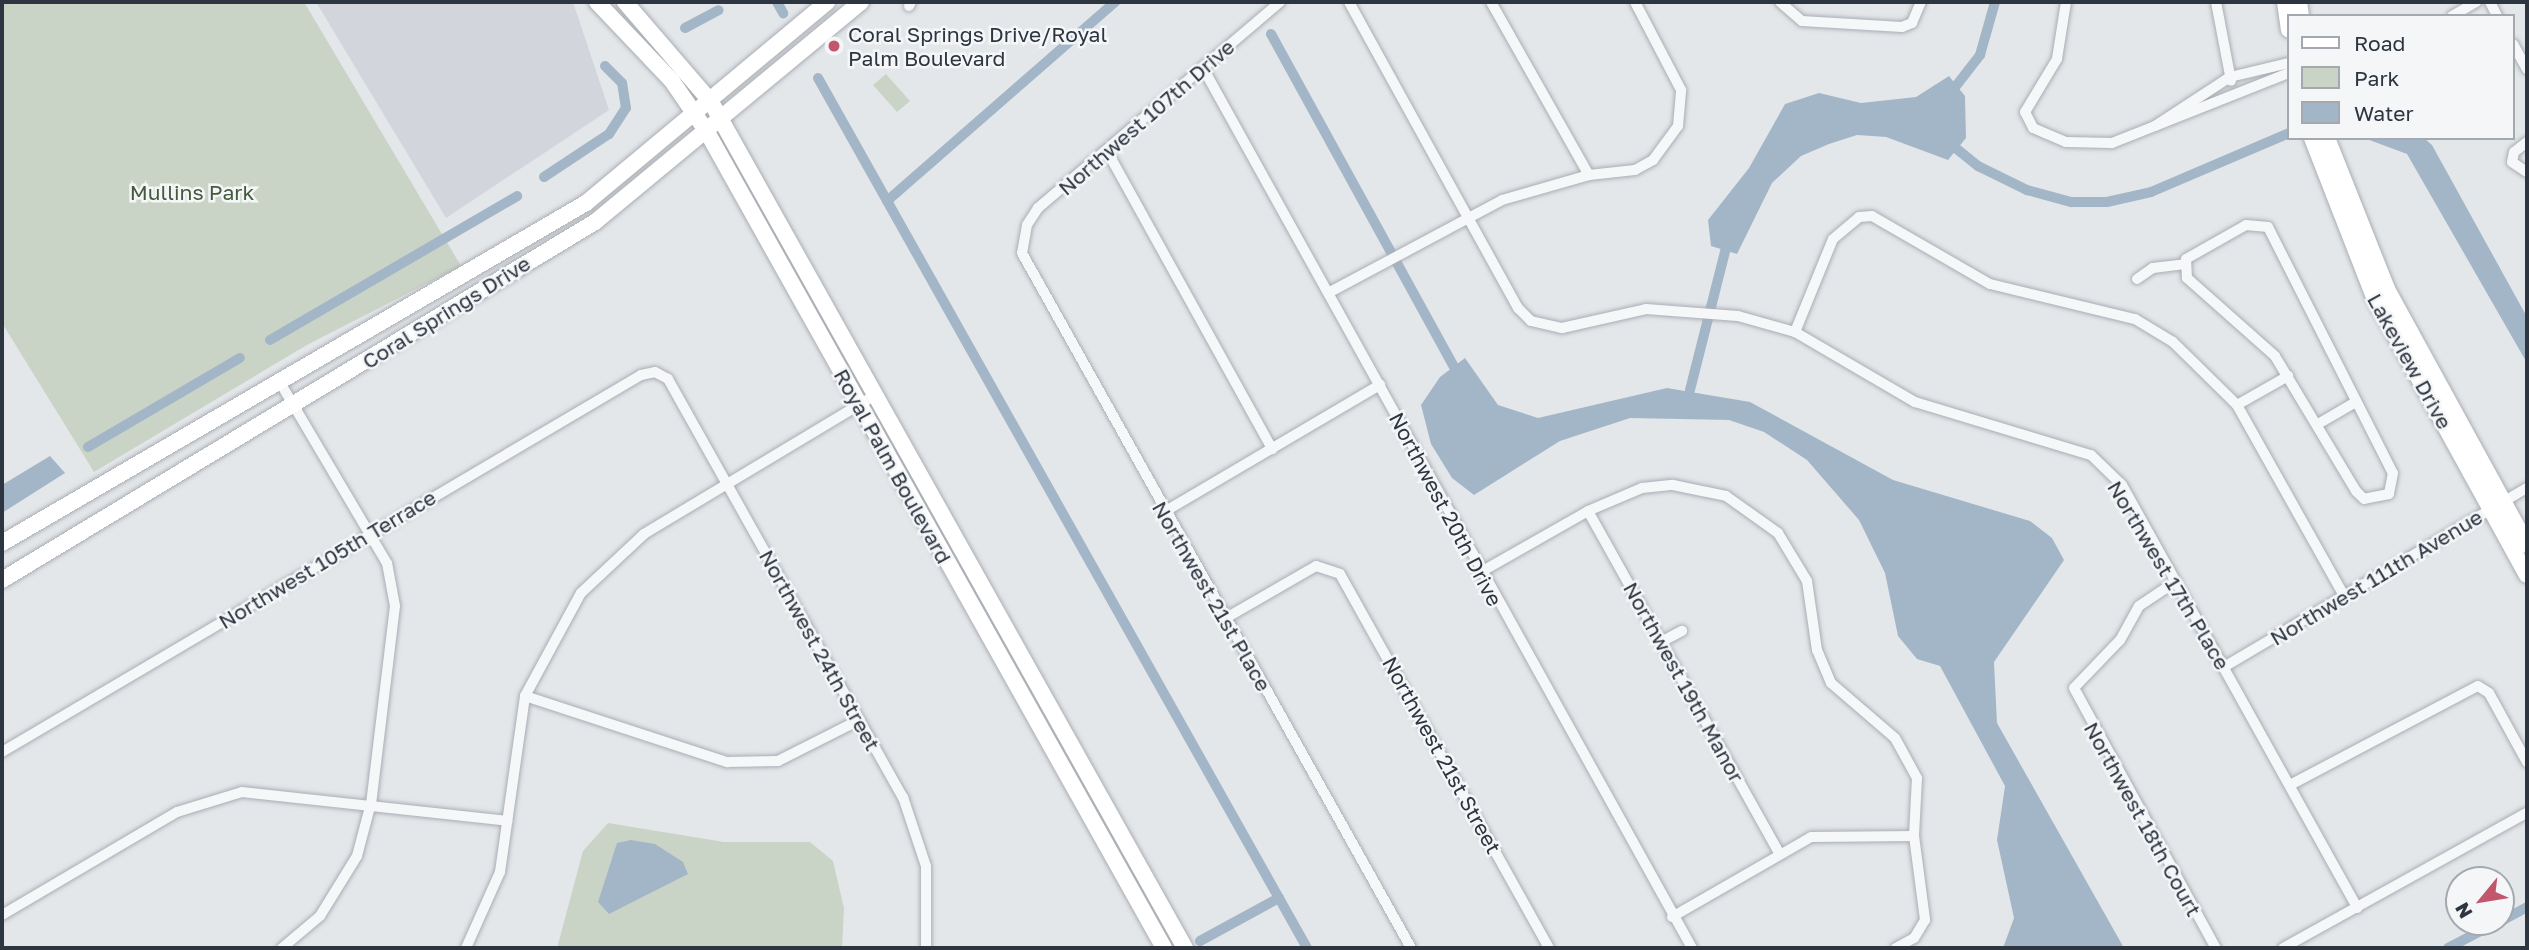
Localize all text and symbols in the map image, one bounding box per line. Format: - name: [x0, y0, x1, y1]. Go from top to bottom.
- legend: [2288, 14, 2515, 140]
- place label: Coral Springs Drive/Royal Palm Boulevard: [848, 21, 1107, 71]
- text: Road: [2354, 30, 2405, 56]
- street label: Northwest 107th Drive: [1053, 34, 1239, 200]
- marker: Coral Springs Drive/Royal Palm Boulevard: [826, 38, 842, 54]
- text: Park: [2354, 65, 2399, 91]
- text: Water: [2354, 100, 2414, 126]
- park label: Mullins Park: [130, 179, 254, 205]
- street label: Coral Springs Drive: [357, 250, 535, 374]
- street label: Lakeview Drive: [2362, 289, 2458, 433]
- street label: Royal Palm Boulevard: [829, 364, 957, 568]
- street label: Northwest 20th Drive: [1384, 408, 1508, 610]
- street label: Northwest 17th Place: [2103, 476, 2235, 674]
- street label: Northwest 105th Terrace: [214, 484, 440, 634]
- street label: Northwest 21st Place: [1147, 497, 1277, 695]
- street label: Northwest 111th Avenue: [2265, 504, 2487, 650]
- street label: Northwest 24th Street: [754, 545, 886, 755]
- street label: Northwest 19th Manor: [1618, 577, 1750, 787]
- street label: Northwest 21st Street: [1377, 652, 1507, 858]
- street label: Northwest 18th Court: [2079, 717, 2207, 921]
- north arrow: [2445, 866, 2515, 936]
- text: N: [2450, 899, 2477, 923]

